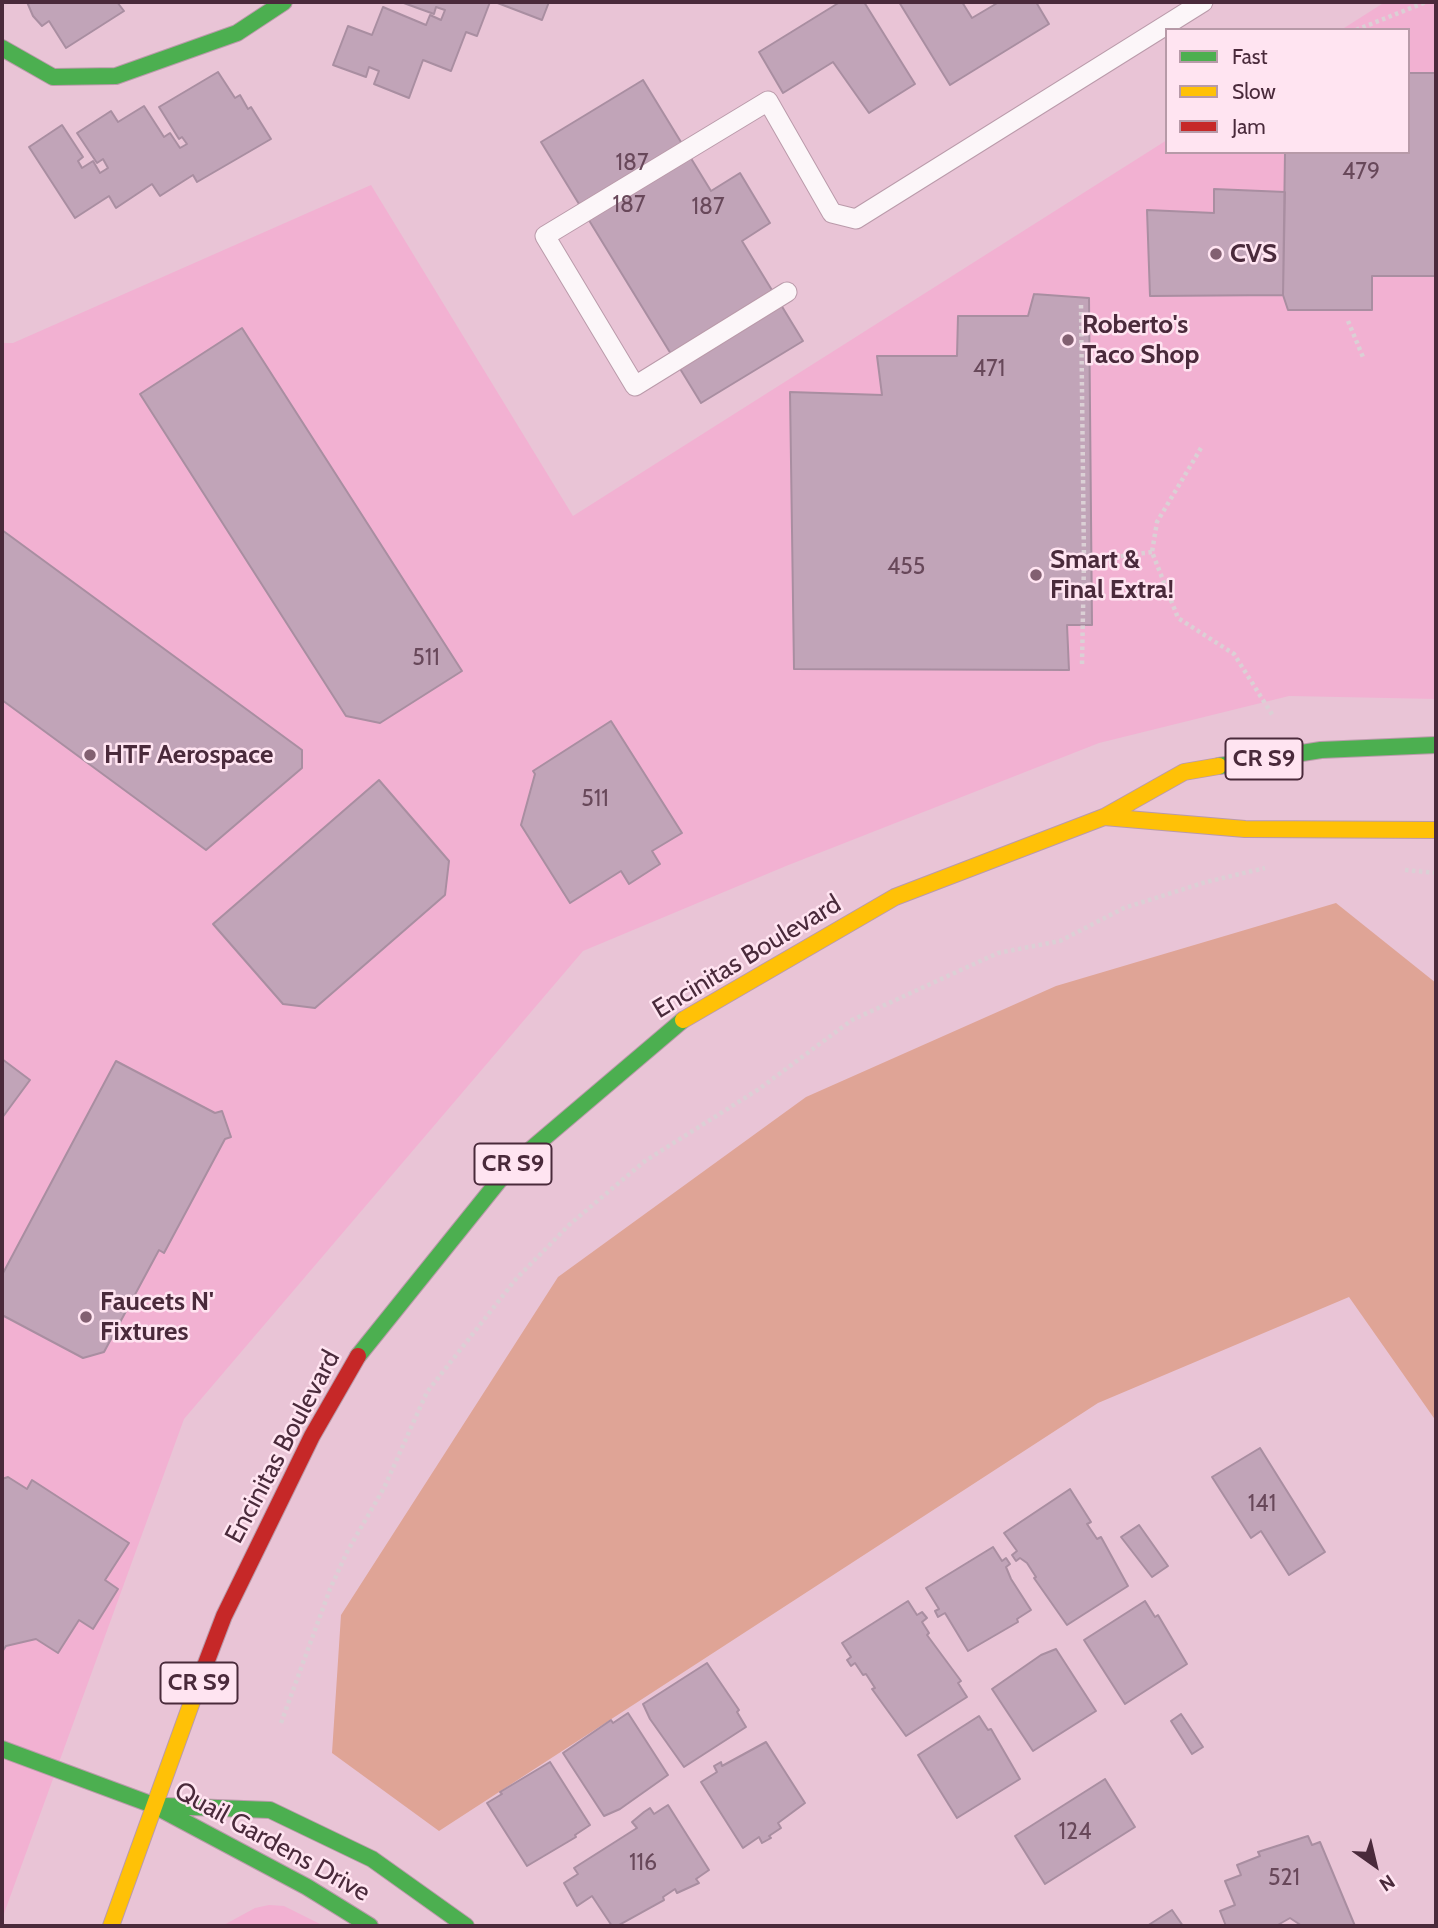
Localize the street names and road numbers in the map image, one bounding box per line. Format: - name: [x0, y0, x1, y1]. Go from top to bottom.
- road number: CR S9: [1226, 738, 1302, 780]
- street label: Encinitas Boulevard: [647, 889, 847, 1025]
- road number: CR S9: [475, 1144, 552, 1184]
- street label: Encinitas Boulevard: [219, 1345, 347, 1549]
- road number: CR S9: [160, 1662, 238, 1703]
- street label: Quail Gardens Drive: [169, 1775, 375, 1909]

